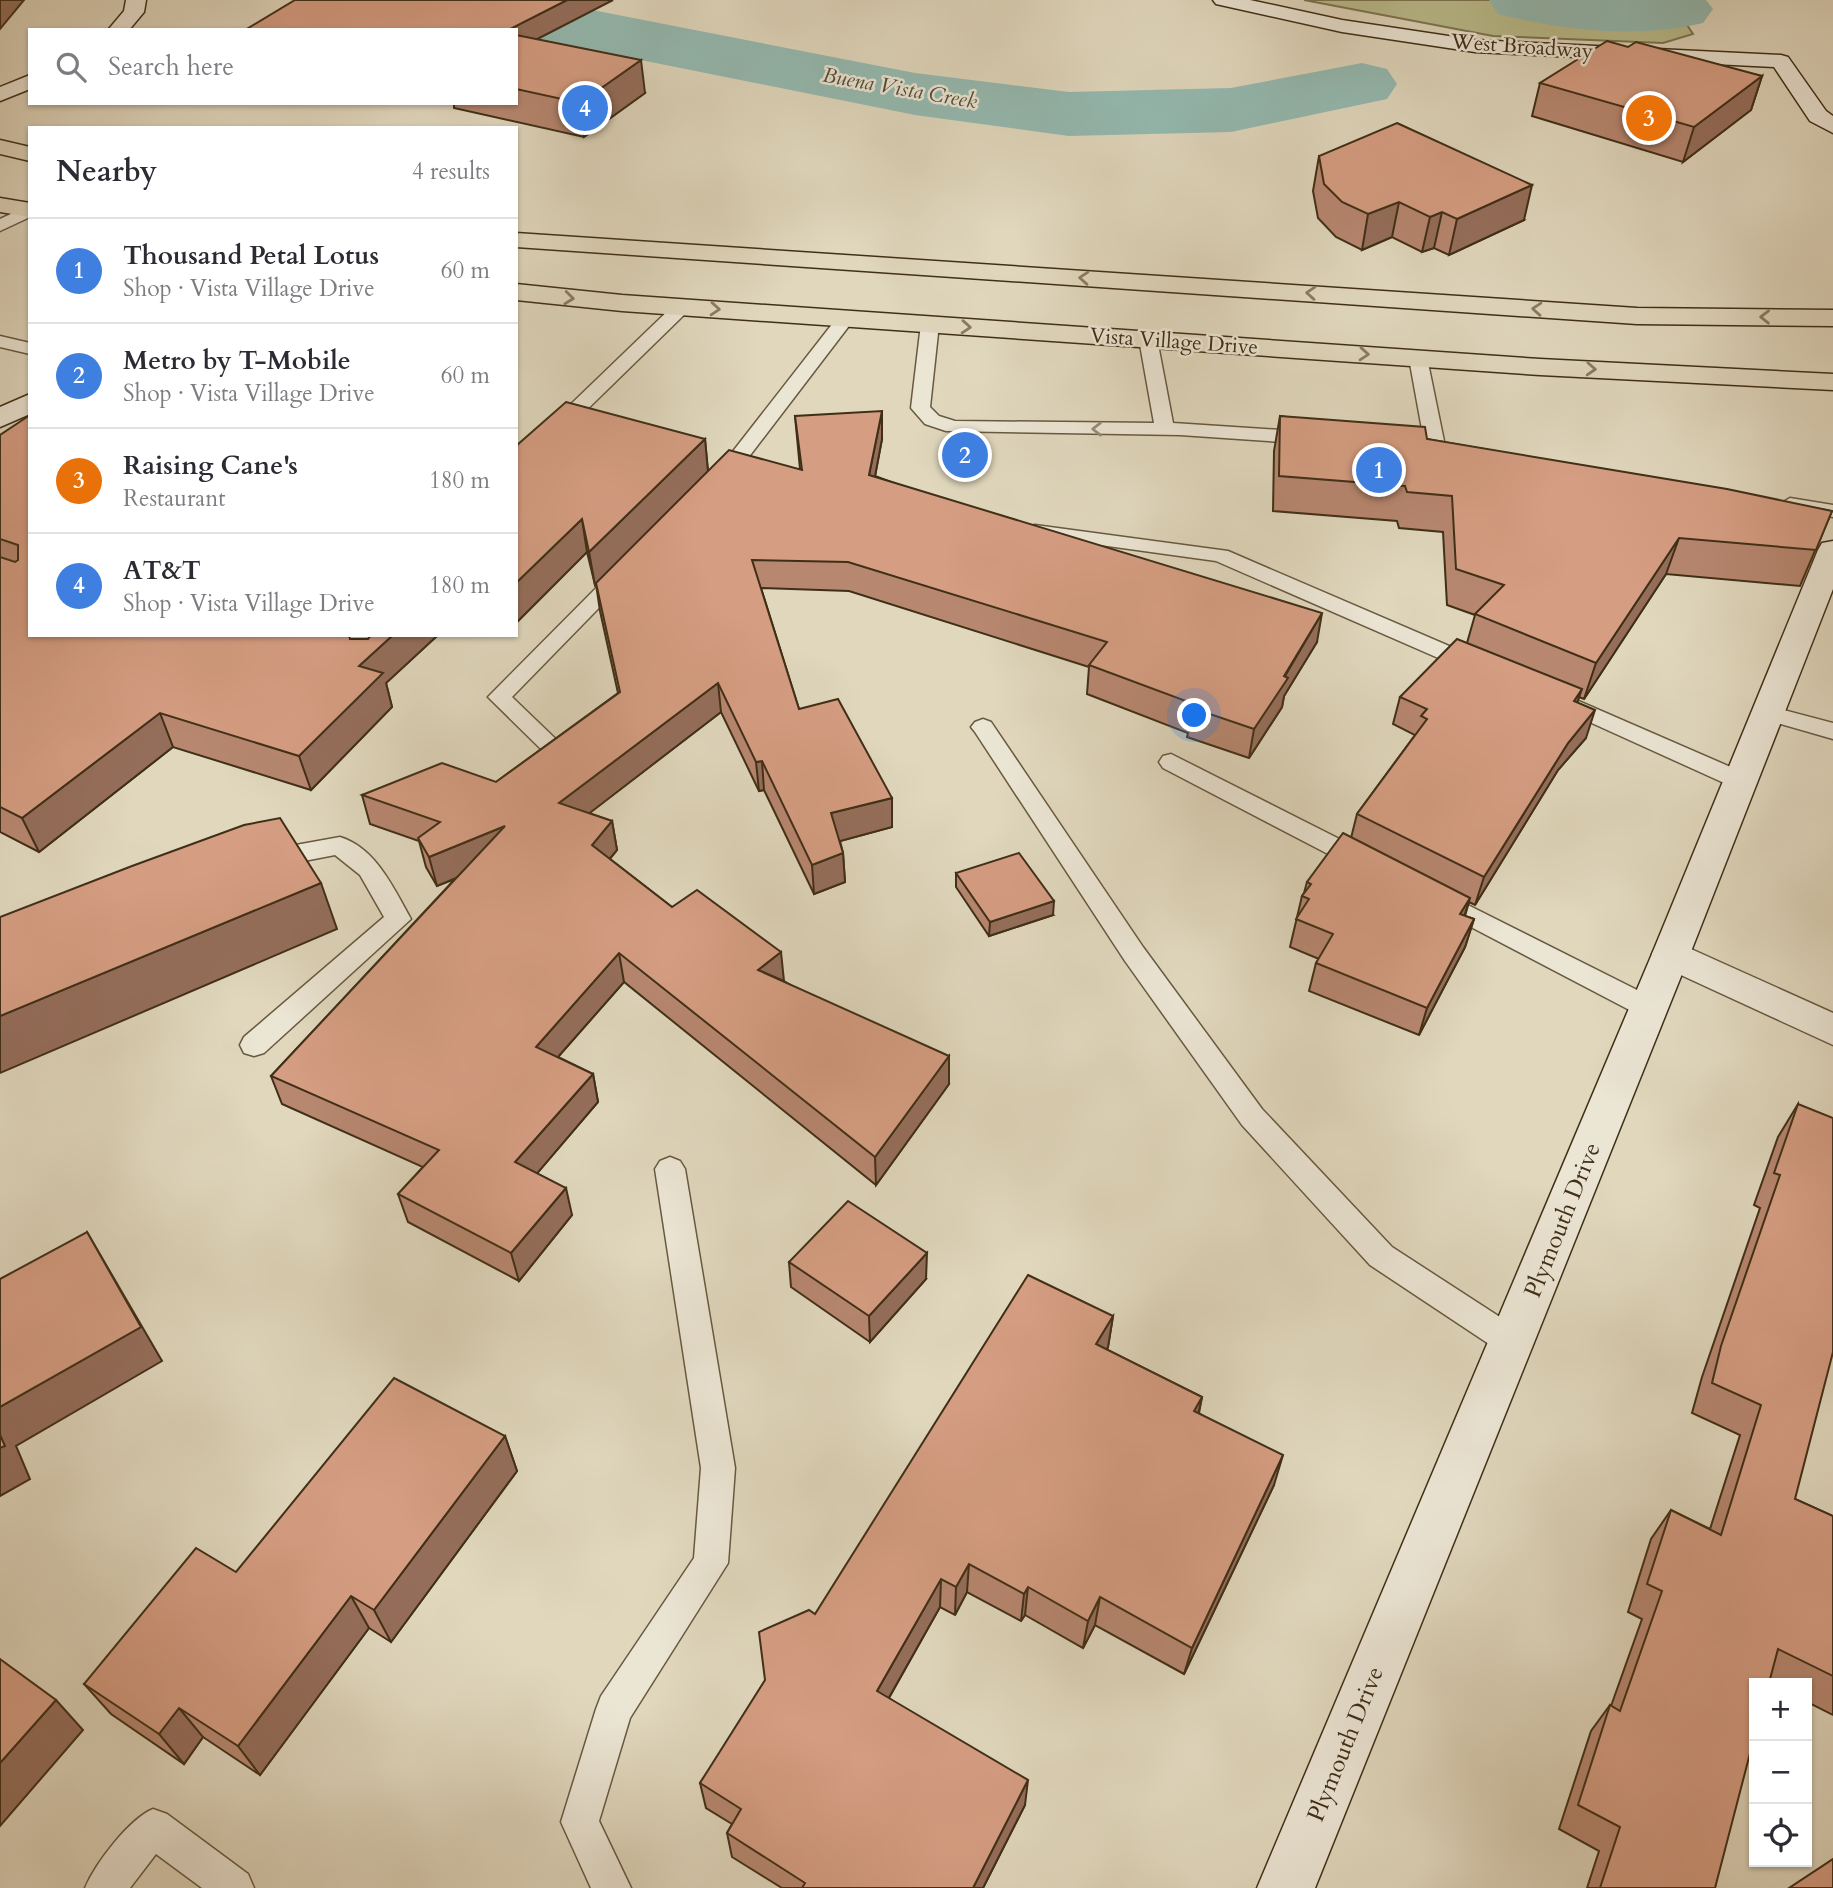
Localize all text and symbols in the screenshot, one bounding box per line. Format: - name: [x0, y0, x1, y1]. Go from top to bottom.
- street label: West Broadway: [1449, 27, 1594, 66]
- search box: [28, 28, 518, 105]
- icon: search: [52, 48, 90, 86]
- text: Search here: [108, 49, 234, 84]
- water label: Buena Vista Creek: [820, 61, 980, 116]
- pin: 4: [562, 82, 608, 134]
- pin: 3: [1626, 92, 1672, 144]
- text: Nearby: [56, 151, 157, 192]
- text: 4 results: [412, 156, 490, 187]
- text: Thousand Petal Lotus: [123, 238, 379, 273]
- text: 1: [73, 255, 85, 286]
- text: 60 m: [441, 255, 490, 286]
- one-way arrow: [1078, 271, 1089, 286]
- text: Shop · Vista Village Drive: [123, 273, 375, 304]
- one-way arrow: [1305, 286, 1316, 301]
- one-way arrow: [563, 290, 575, 305]
- one-way arrow: [710, 302, 721, 317]
- one-way arrow: [1532, 302, 1543, 317]
- one-way arrow: [1759, 309, 1770, 325]
- one-way arrow: [961, 319, 972, 334]
- street label: Vista Village Drive: [1089, 321, 1259, 362]
- text: Metro by T-Mobile: [123, 343, 351, 378]
- one-way arrow: [1359, 346, 1370, 361]
- text: 2: [73, 360, 85, 391]
- text: 60 m: [441, 360, 490, 391]
- one-way arrow: [1586, 362, 1597, 377]
- text: Shop · Vista Village Drive: [123, 378, 375, 409]
- one-way arrow: [1091, 421, 1102, 437]
- pin: 2: [942, 429, 988, 481]
- pin: 1: [1356, 444, 1402, 496]
- text: Raising Cane's: [123, 448, 298, 483]
- text: 3: [73, 465, 85, 496]
- text: 180 m: [429, 465, 490, 496]
- text: Restaurant: [123, 483, 226, 514]
- text: AT&T: [123, 553, 201, 588]
- text: 4: [73, 570, 85, 601]
- text: 180 m: [429, 570, 490, 601]
- text: Shop · Vista Village Drive: [123, 588, 375, 619]
- your location: [1177, 698, 1211, 732]
- street label: Plymouth Drive: [1516, 1138, 1609, 1303]
- street label: Plymouth Drive: [1299, 1662, 1392, 1827]
- map controls: [1749, 1678, 1812, 1867]
- button: +: [1749, 1678, 1812, 1741]
- button: −: [1749, 1741, 1812, 1804]
- button: locate: [1749, 1804, 1812, 1867]

